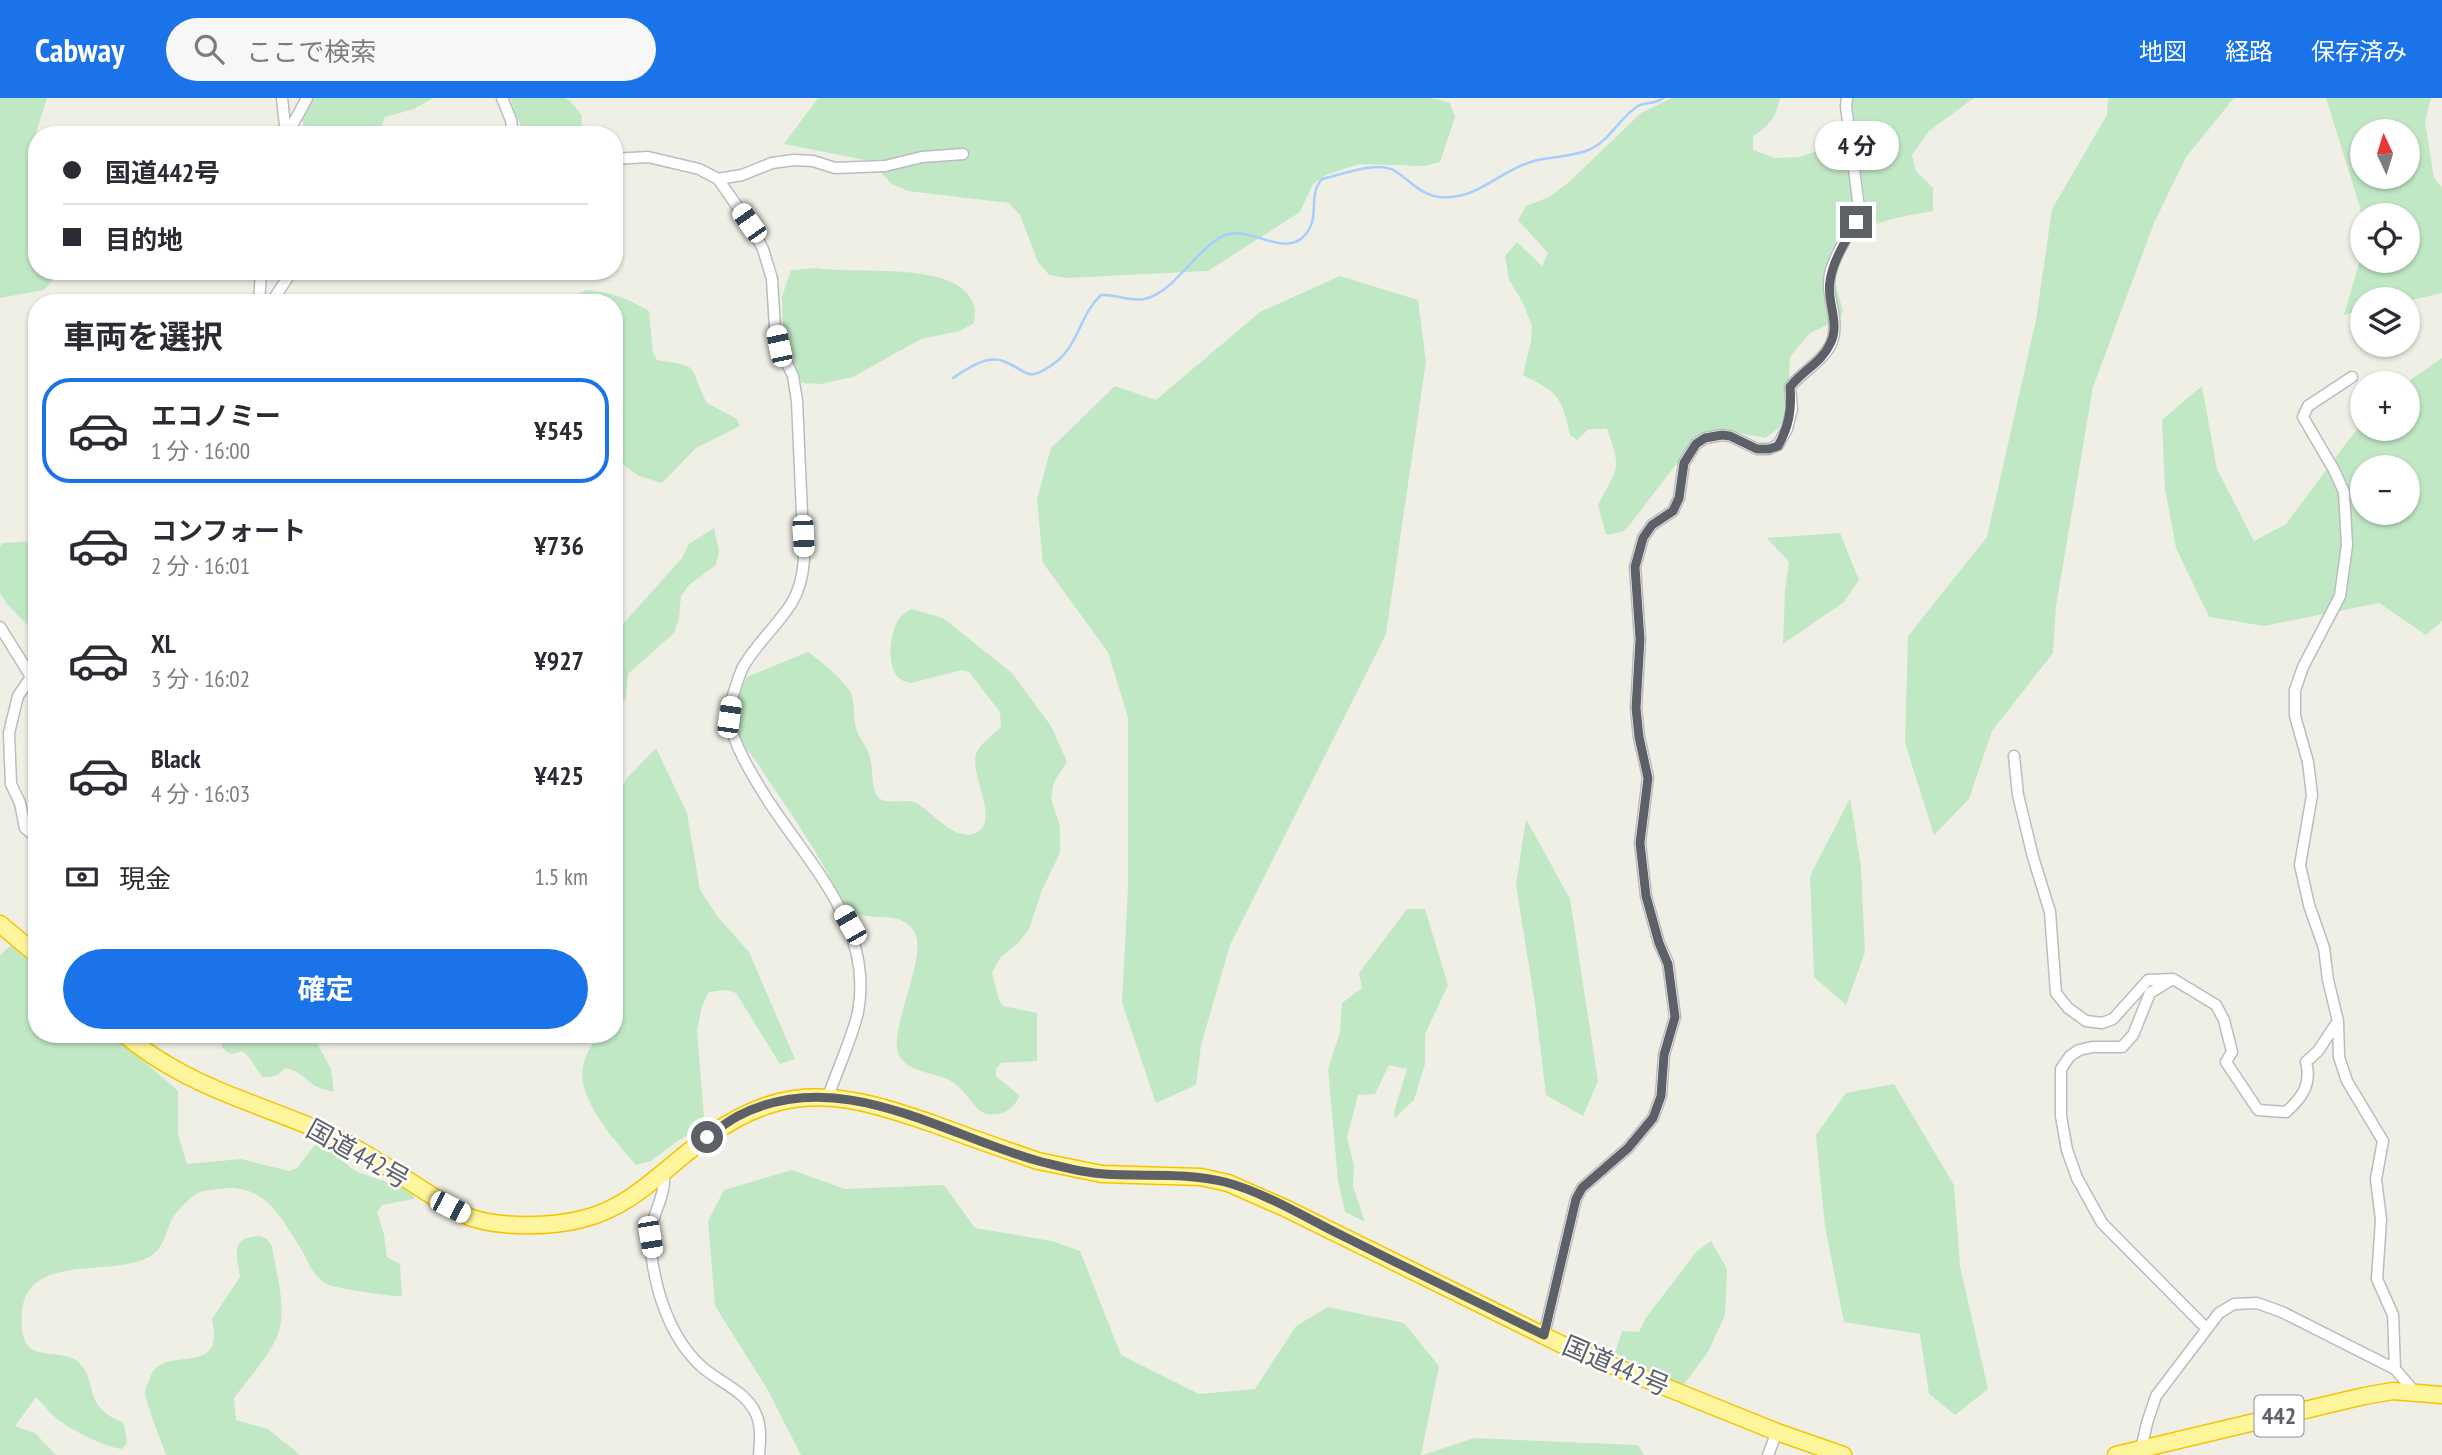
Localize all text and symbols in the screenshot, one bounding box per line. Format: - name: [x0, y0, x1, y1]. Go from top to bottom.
- search box: [166, 18, 656, 81]
- text: Cabway: [35, 28, 124, 71]
- icon: search: [190, 30, 228, 68]
- text: ここで検索: [246, 35, 376, 68]
- text: 地図: [2139, 36, 2187, 67]
- text: 経路: [2225, 36, 2273, 67]
- text: 保存済み: [2311, 36, 2407, 67]
- north arrow: [2350, 119, 2420, 189]
- map controls: [2350, 119, 2420, 525]
- callout: 4 分: [1814, 121, 1898, 170]
- text: 4 分: [1838, 131, 1876, 160]
- text: 国道442号: [105, 156, 220, 189]
- car: [729, 200, 770, 246]
- button: locate: [2350, 203, 2420, 273]
- route end: [1840, 206, 1872, 238]
- text: 目的地: [105, 223, 183, 256]
- button: layers: [2350, 287, 2420, 357]
- text: 車両を選択: [63, 315, 223, 357]
- car: [765, 323, 794, 369]
- button: +: [2350, 371, 2420, 441]
- icon: car: [67, 399, 130, 462]
- text: エコノミー: [151, 399, 281, 432]
- text: ¥545: [534, 414, 584, 447]
- text: 1 分 · 16:00: [151, 436, 250, 465]
- button: −: [2350, 455, 2420, 525]
- icon: car: [67, 514, 130, 577]
- text: コンフォート: [151, 514, 306, 547]
- car: [792, 514, 815, 558]
- text: ¥736: [534, 529, 584, 562]
- text: 2 分 · 16:01: [151, 551, 250, 580]
- text: XL: [151, 627, 176, 660]
- icon: car: [67, 629, 130, 692]
- text: ¥927: [534, 644, 584, 677]
- text: 3 分 · 16:02: [151, 664, 250, 693]
- car: [716, 695, 743, 739]
- text: Black: [151, 742, 201, 775]
- icon: car: [67, 744, 130, 807]
- text: ¥425: [534, 759, 584, 792]
- text: 4 分 · 16:03: [151, 779, 250, 808]
- icon: cash: [63, 858, 101, 896]
- text: 現金: [119, 862, 171, 895]
- text: 1.5 km: [534, 862, 588, 891]
- car: [831, 902, 870, 948]
- button: 確定: [63, 949, 588, 1029]
- street label: 国道442号: [301, 1112, 416, 1195]
- route start: [691, 1121, 723, 1153]
- car: [427, 1188, 474, 1226]
- car: [637, 1214, 664, 1260]
- street label: 国道442号: [1558, 1328, 1675, 1403]
- road number: 442: [2254, 1396, 2304, 1436]

